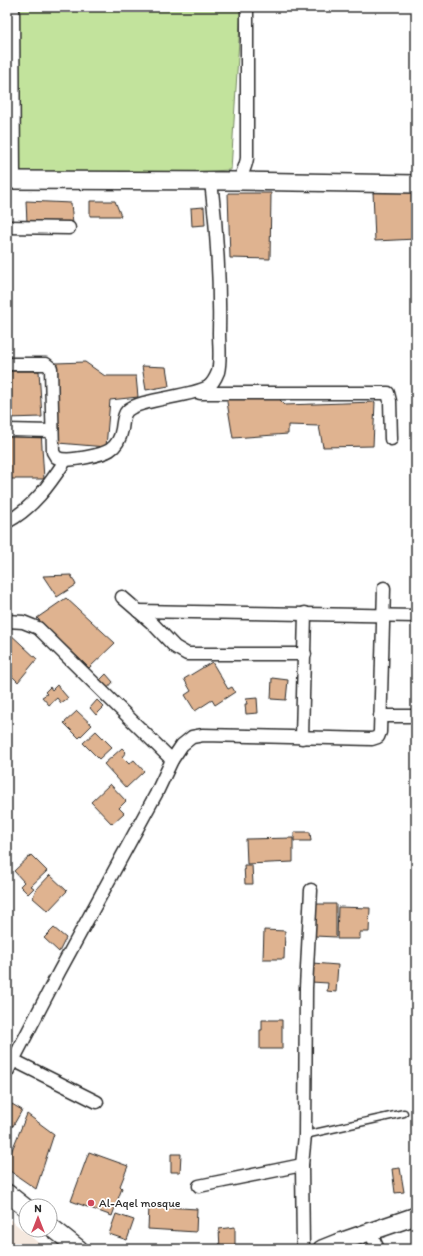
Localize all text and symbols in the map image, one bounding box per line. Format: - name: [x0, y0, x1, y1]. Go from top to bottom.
- place label: Al-Aqel mosque: [99, 1196, 181, 1210]
- north arrow: [18, 1198, 58, 1238]
- marker: Al-Aqel mosque: [86, 1198, 96, 1208]
- text: N: [34, 1202, 42, 1215]

